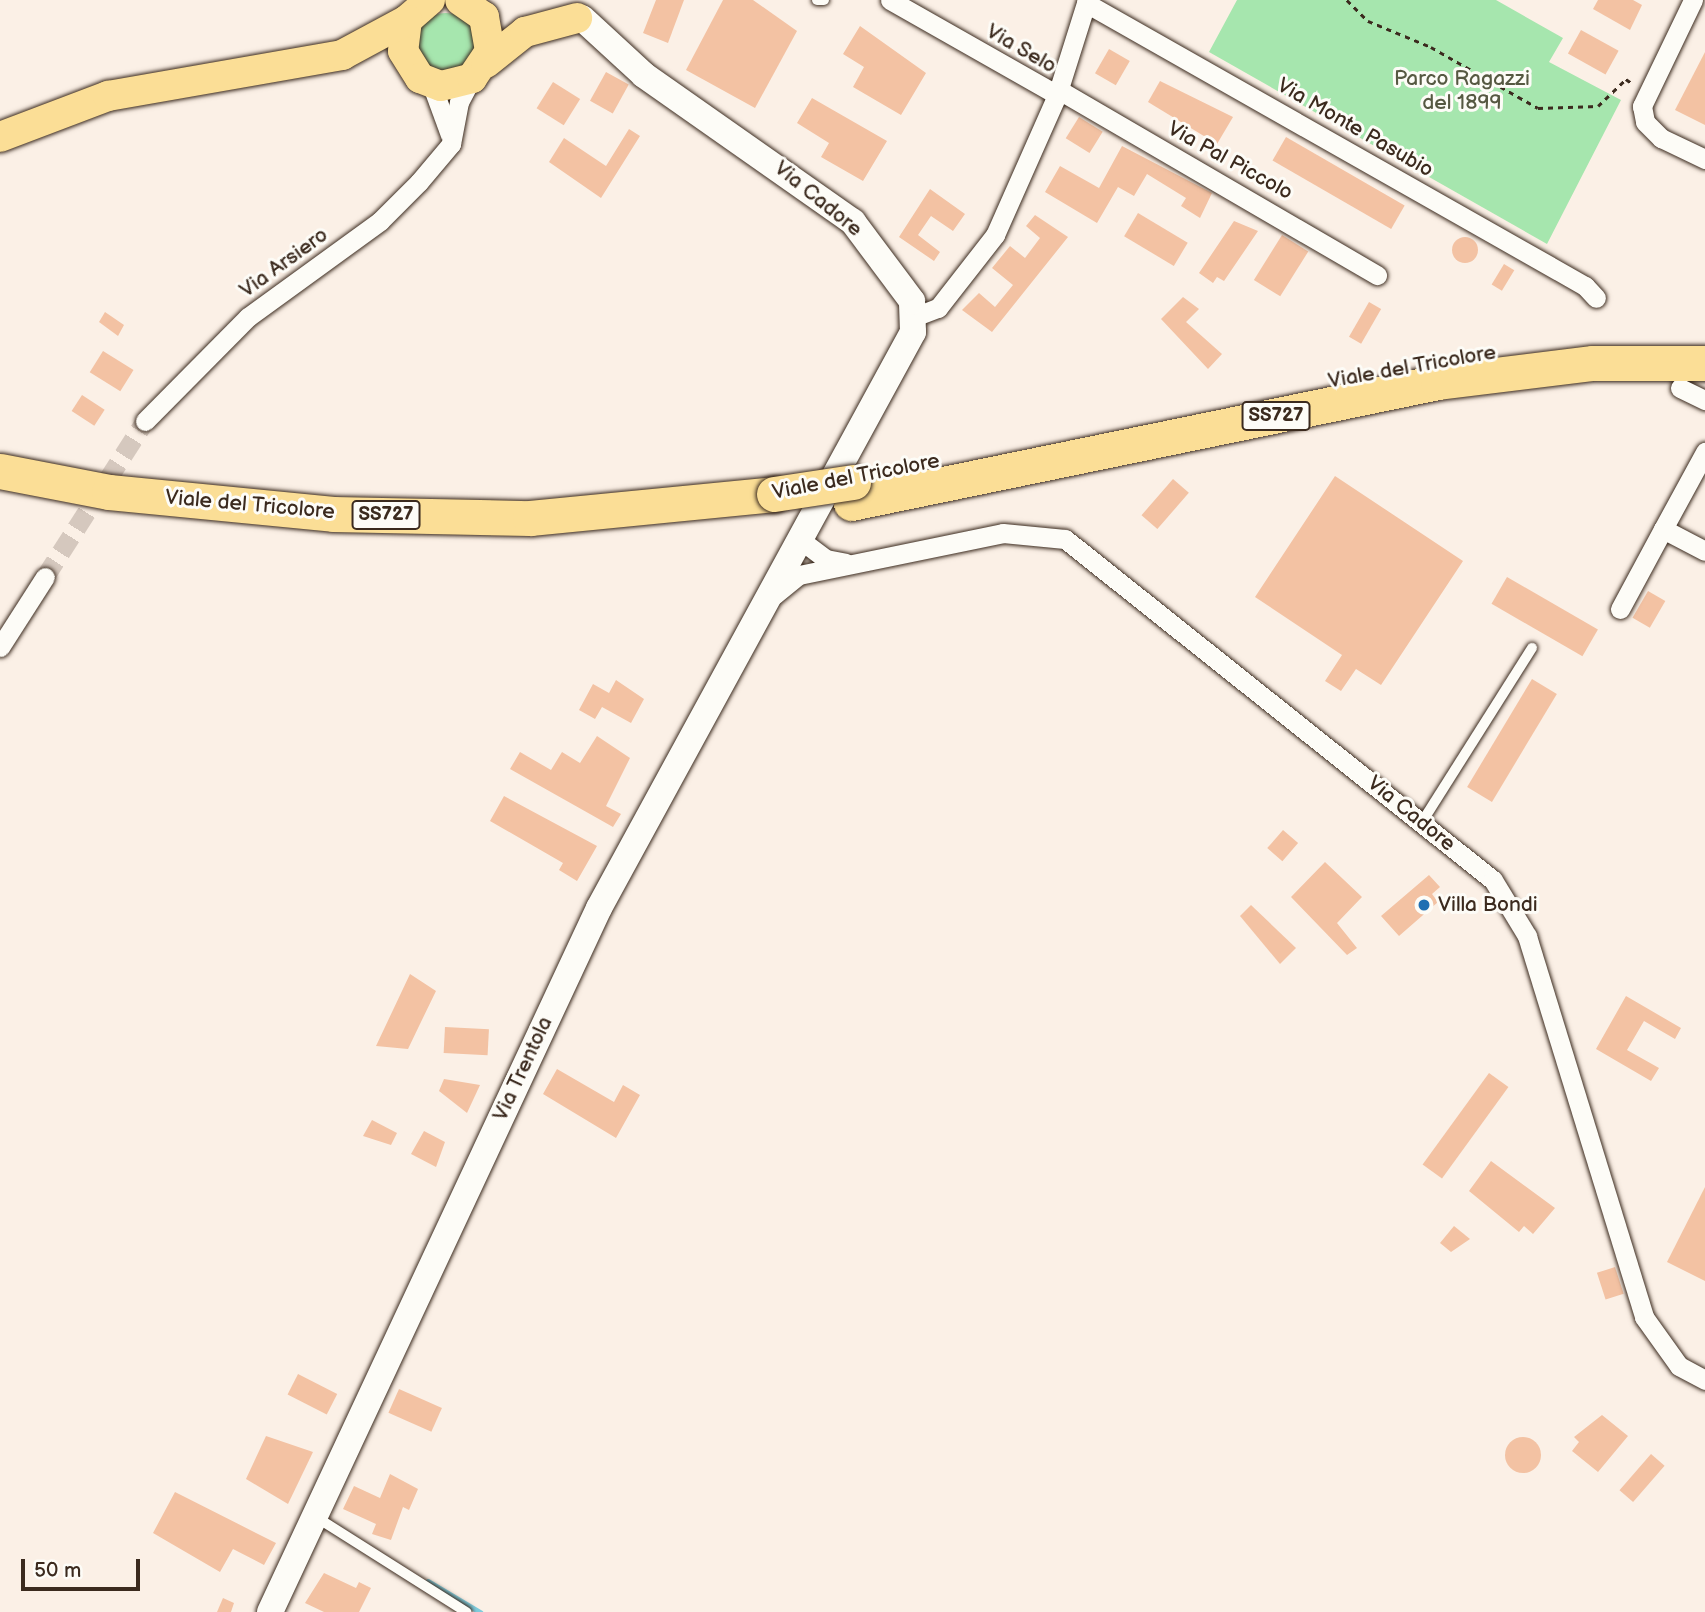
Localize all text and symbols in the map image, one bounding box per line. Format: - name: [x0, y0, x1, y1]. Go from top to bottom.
- street label: Via Selo: [981, 19, 1061, 79]
- park label: Parco Ragazzi del 1899: [1394, 66, 1530, 116]
- street label: Via Monte Pasubio: [1272, 73, 1438, 183]
- street label: Via Pal Piccolo: [1163, 116, 1297, 206]
- street label: Via Cadore: [769, 156, 867, 242]
- street label: Via Arsiero: [235, 223, 333, 303]
- street label: Viale del Tricolore: [1326, 340, 1498, 394]
- road number: SS727: [1241, 400, 1311, 432]
- street label: Viale del Tricolore: [770, 448, 942, 506]
- street label: Viale del Tricolore: [164, 485, 336, 525]
- road number: SS727: [351, 500, 421, 530]
- street label: Via Cadore: [1362, 771, 1460, 857]
- place label: Villa Bondi: [1438, 892, 1538, 918]
- marker: Villa Bondi: [1416, 897, 1432, 913]
- street label: Via Trentola: [488, 1013, 558, 1125]
- scale bar: [24, 1546, 144, 1590]
- text: 50 m: [34, 1558, 81, 1583]

